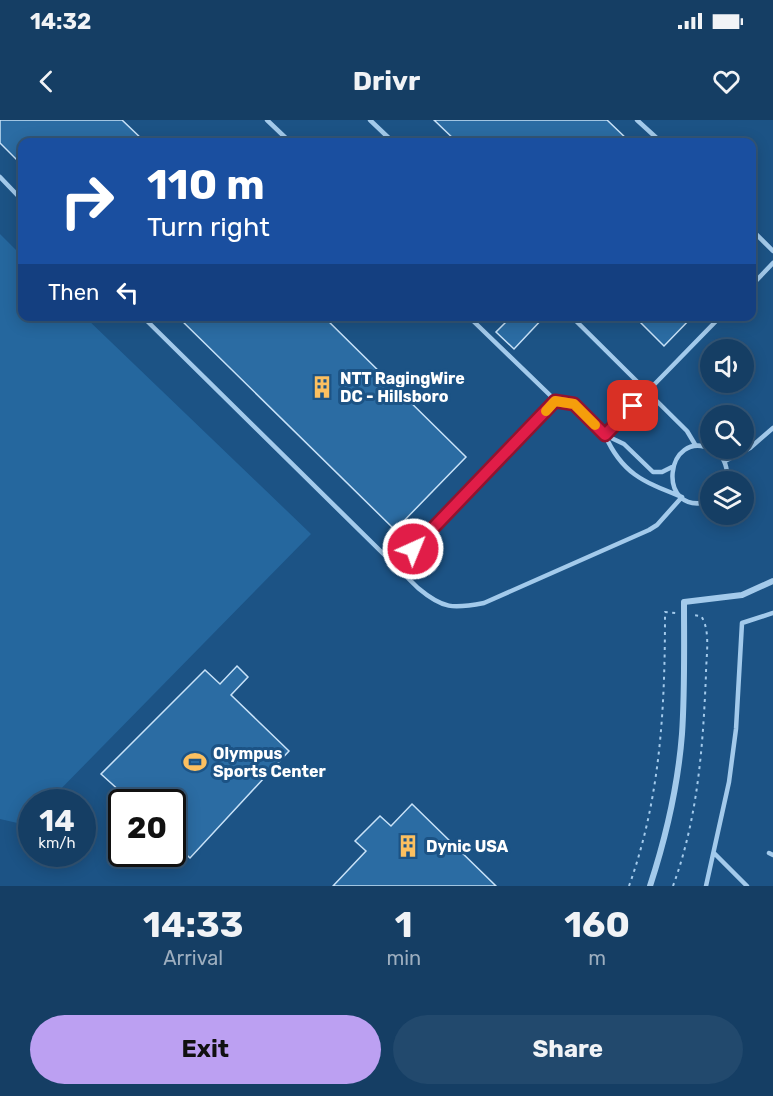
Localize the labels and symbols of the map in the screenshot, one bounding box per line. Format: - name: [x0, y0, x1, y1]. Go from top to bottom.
- place label: NTT RagingWire DC - Hillsboro: [340, 369, 465, 406]
- building icon: NTT RagingWire DC - Hillsboro: [309, 374, 335, 400]
- pin: [607, 380, 658, 431]
- position arrow: [381, 517, 445, 581]
- place label: Olympus Sports Center: [213, 744, 326, 781]
- sports icon: Olympus Sports Center: [182, 749, 208, 775]
- speed limit sign: 20: [108, 789, 186, 867]
- building icon: Dynic USA: [395, 833, 421, 859]
- place label: Dynic USA: [426, 837, 509, 856]

